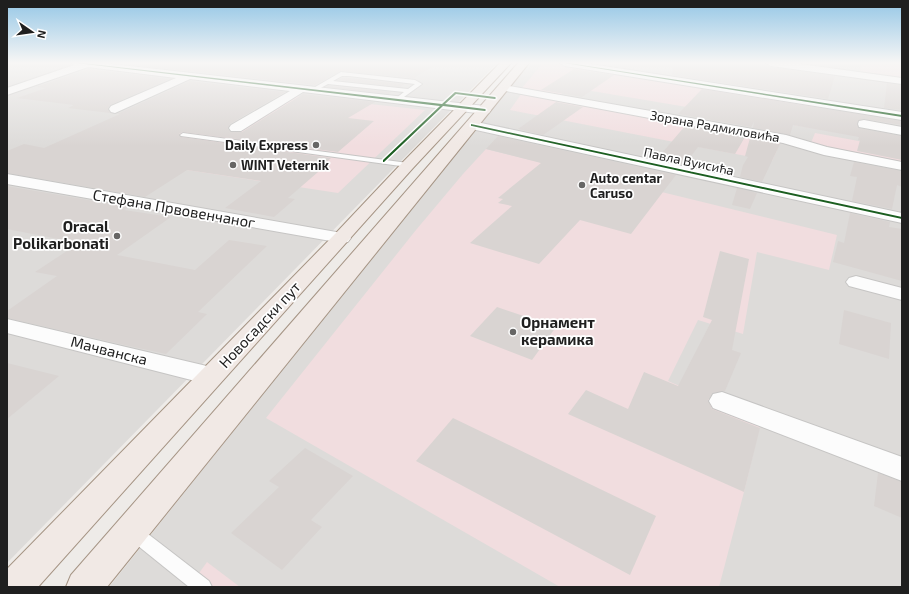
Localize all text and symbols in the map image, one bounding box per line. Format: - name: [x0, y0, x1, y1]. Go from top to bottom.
- north arrow: [12, 12, 52, 52]
- text: N: [35, 29, 49, 40]
- street label: Зорана Радмиловића: [649, 107, 781, 145]
- place label: Daily Express: [225, 137, 308, 153]
- marker: Daily Express: [311, 140, 321, 150]
- street label: Павла Вуисића: [642, 144, 736, 178]
- place label: WINT Veternik: [241, 157, 330, 173]
- marker: WINT Veternik: [228, 160, 238, 170]
- place label: Auto centar Caruso: [590, 170, 662, 201]
- marker: Auto centar Caruso: [577, 180, 587, 190]
- street label: Стефана Првовенчаног: [92, 185, 257, 231]
- place label: Oracal Polikarbonati: [13, 217, 109, 252]
- marker: Oracal Polikarbonati: [112, 231, 122, 241]
- street label: Новосадски пут: [215, 277, 305, 372]
- place label: Орнамент керамика: [521, 313, 595, 348]
- marker: Орнамент керамика: [508, 327, 518, 337]
- street label: Мачванска: [69, 332, 149, 368]

